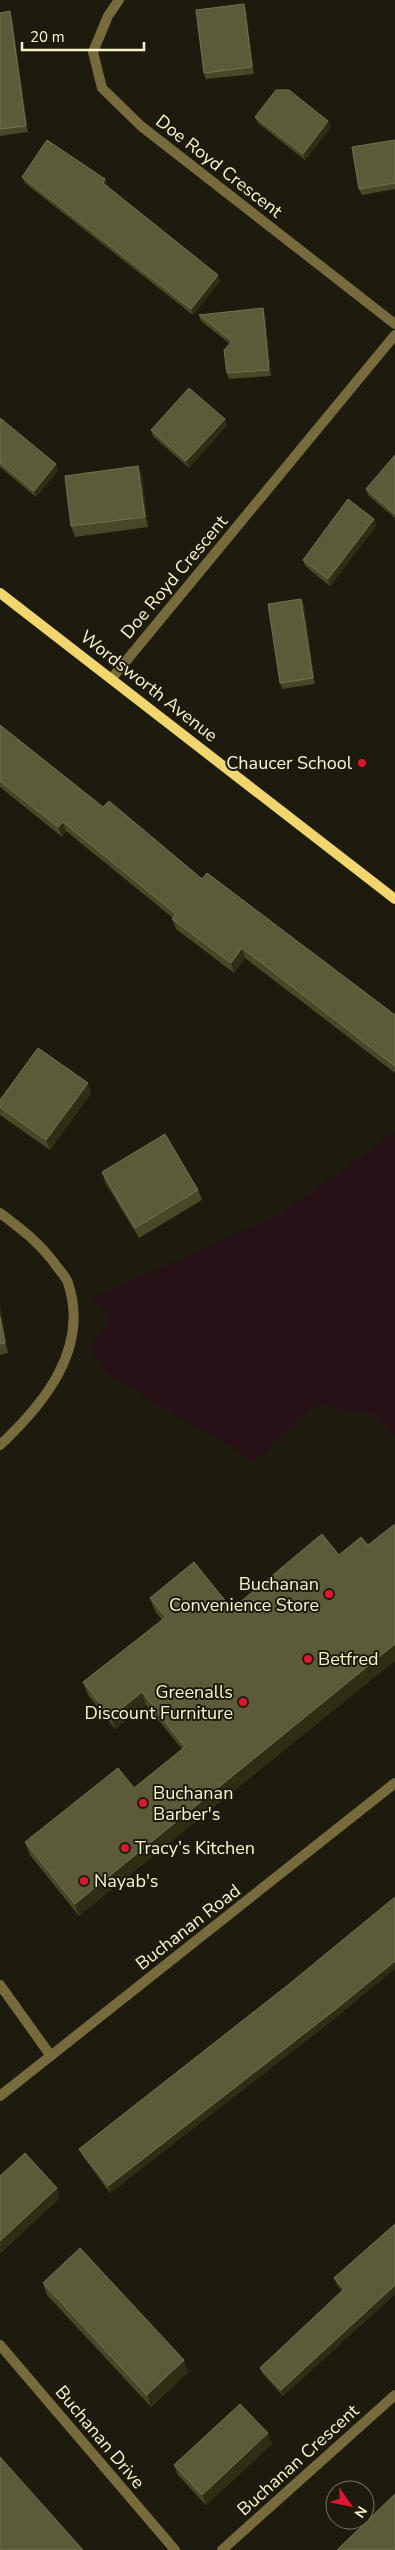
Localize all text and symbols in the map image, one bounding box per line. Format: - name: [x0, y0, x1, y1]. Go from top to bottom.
- scale bar: [22, 20, 145, 52]
- text: 20 m: [30, 27, 65, 47]
- street label: Doe Royd Crescent: [151, 109, 288, 223]
- street label: Doe Royd Crescent: [115, 510, 233, 644]
- street label: Wordsworth Avenue: [75, 625, 223, 747]
- place label: Chaucer School: [226, 751, 353, 775]
- marker: Chaucer School: [356, 757, 368, 769]
- place label: Buchanan Convenience Store: [169, 1572, 319, 1617]
- marker: Buchanan Convenience Store: [323, 1588, 335, 1600]
- place label: Betfred: [318, 1647, 378, 1671]
- marker: Betfred: [302, 1653, 314, 1665]
- place label: Greenalls Discount Furniture: [84, 1680, 233, 1725]
- marker: Greenalls Discount Furniture: [237, 1696, 249, 1708]
- place label: Buchanan Barber's: [153, 1781, 233, 1826]
- marker: Buchanan Barber's: [137, 1797, 149, 1809]
- place label: Tracy’s Kitchen: [135, 1836, 255, 1860]
- marker: Tracy’s Kitchen: [119, 1842, 131, 1854]
- place label: Nayab's: [94, 1869, 159, 1893]
- marker: Nayab's: [78, 1875, 90, 1887]
- street label: Buchanan Road: [131, 1878, 245, 1976]
- street label: Buchanan Drive: [50, 2380, 150, 2494]
- street label: Buchanan Crescent: [232, 2398, 364, 2521]
- north arrow: [325, 2480, 375, 2530]
- text: N: [350, 2502, 371, 2521]

